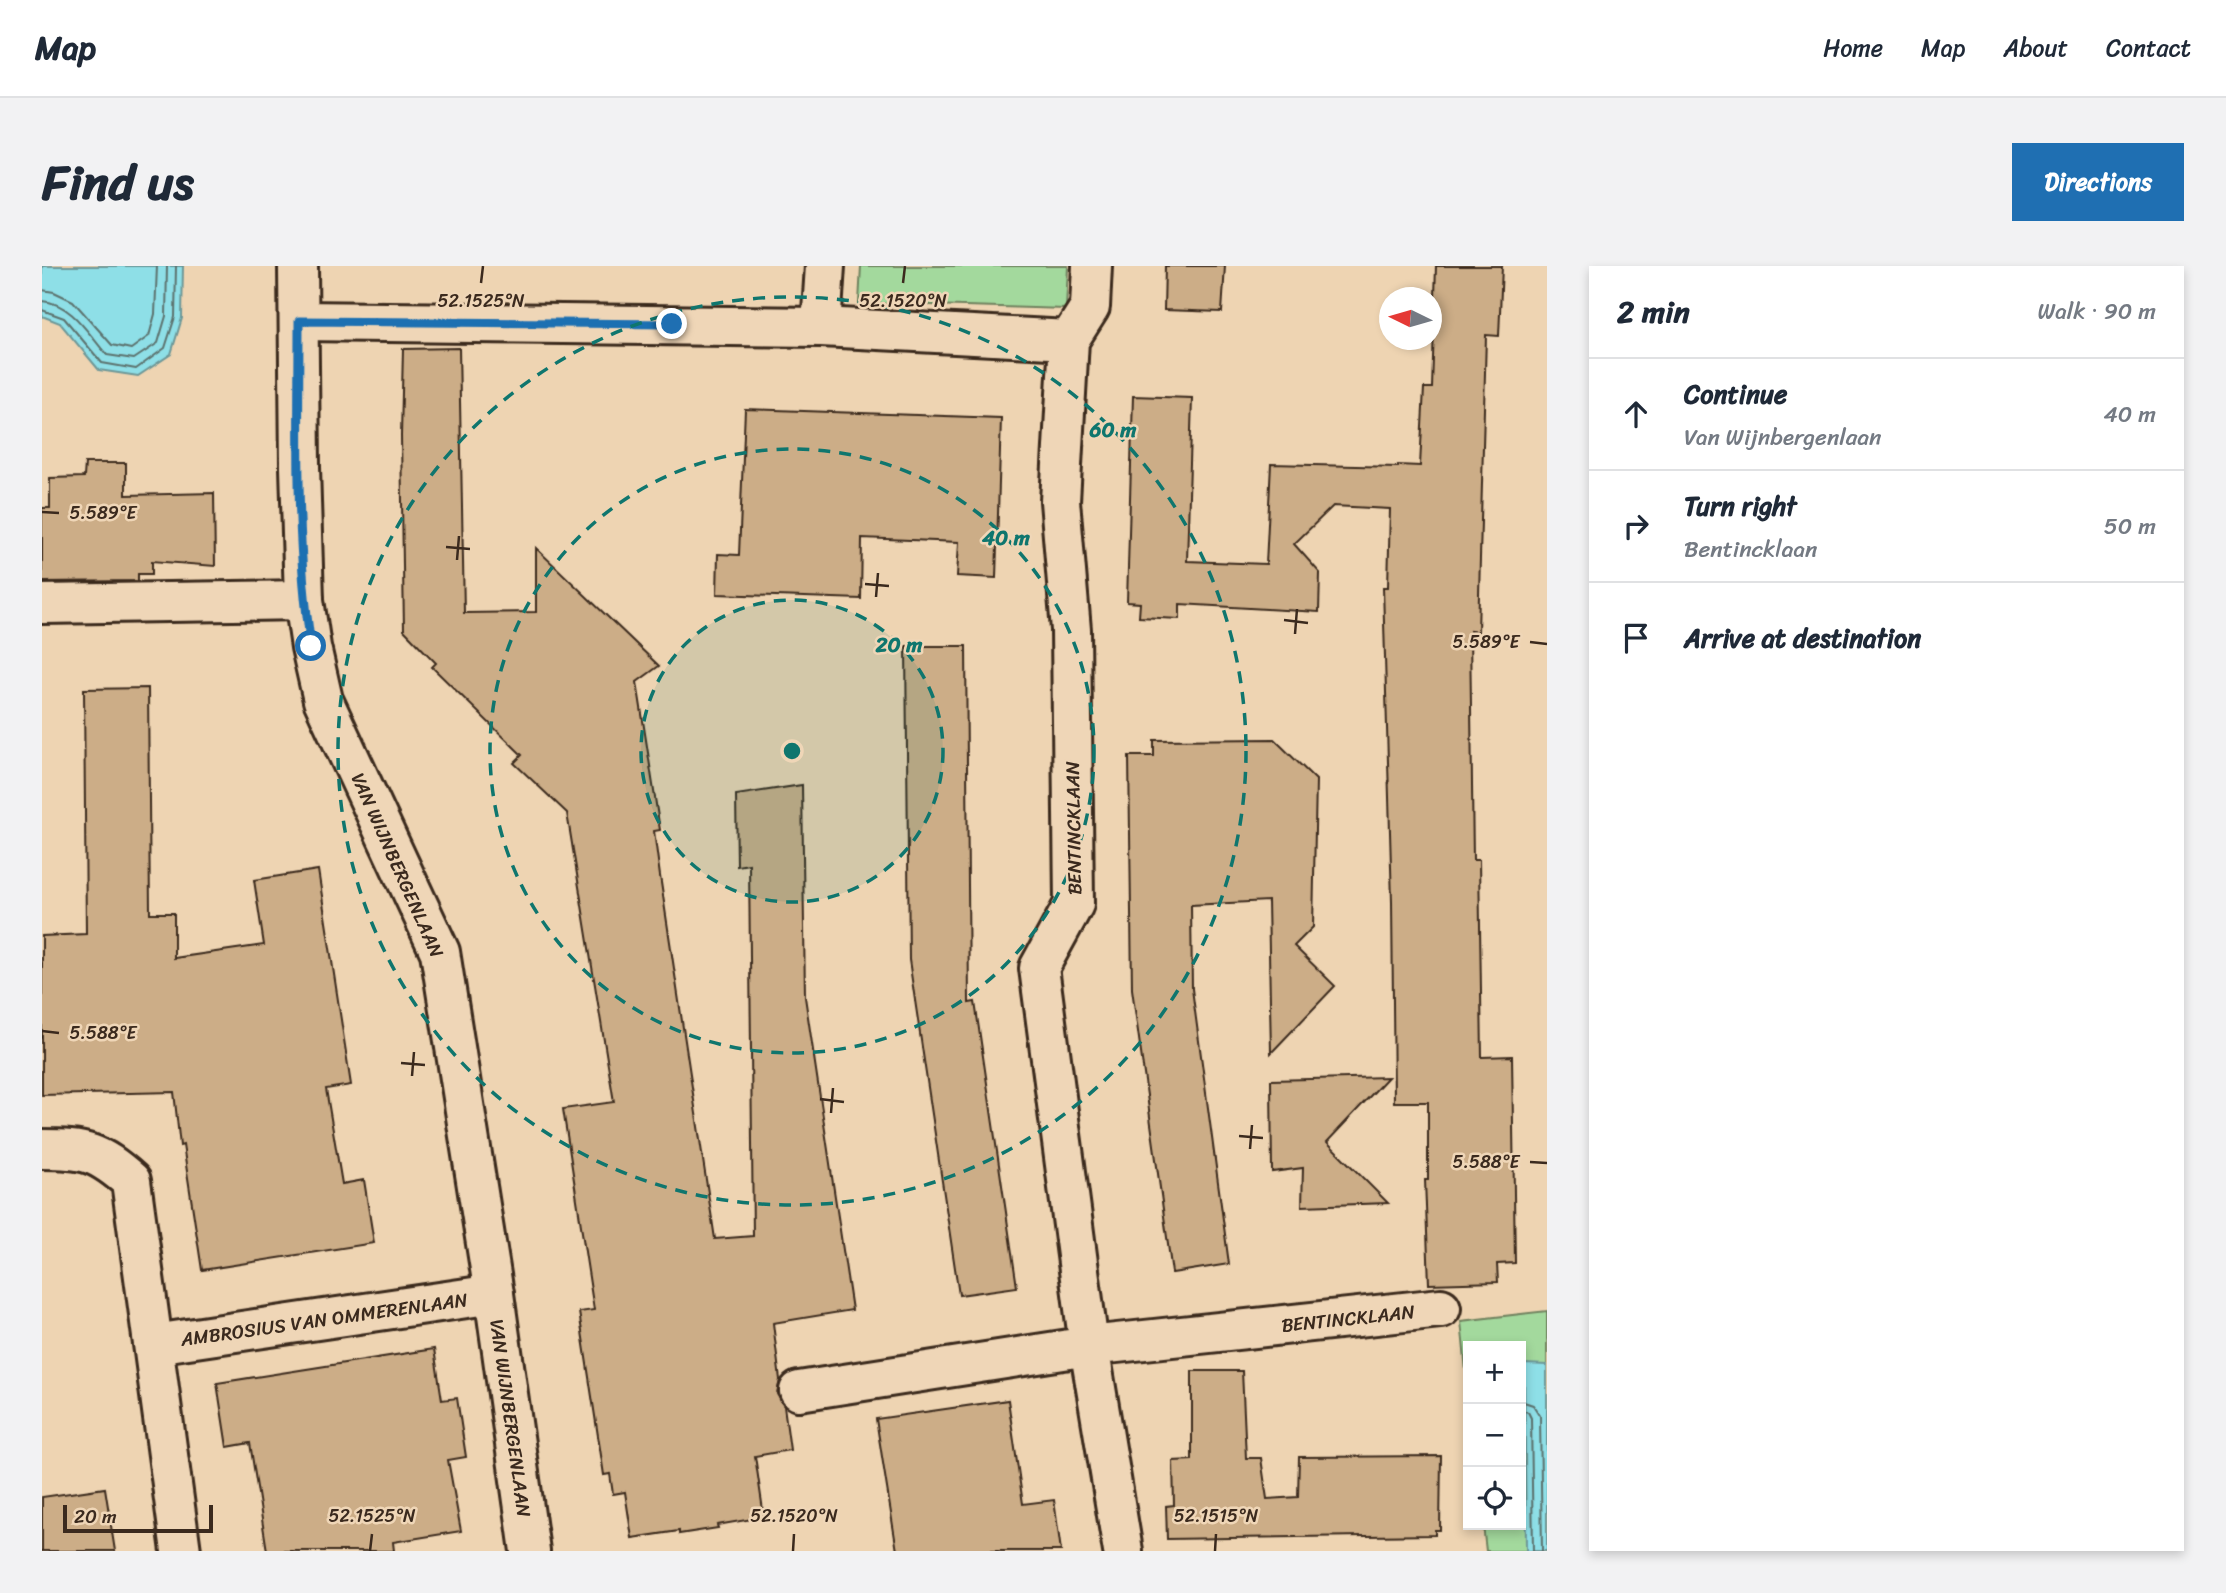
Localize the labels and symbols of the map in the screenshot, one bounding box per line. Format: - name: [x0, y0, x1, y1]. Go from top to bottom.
- text: 52.1525°N: [437, 285, 525, 317]
- text: 52.1520°N: [859, 285, 947, 317]
- north arrow: [1379, 287, 1442, 350]
- route end: [656, 308, 687, 339]
- text: 60 m: [1089, 411, 1137, 449]
- text: 5.589°E: [69, 497, 138, 529]
- text: 40 m: [981, 519, 1031, 557]
- text: 20 m: [875, 626, 923, 664]
- text: 5.589°E: [1452, 626, 1521, 658]
- route start: [295, 630, 326, 661]
- centre of rings: [780, 739, 804, 763]
- street label: BENTINCKLAAN: [1056, 760, 1091, 895]
- street label: VAN WIJNBERGENLAAN: [342, 767, 453, 964]
- text: 5.588°E: [70, 1017, 137, 1049]
- text: 5.588°E: [1453, 1146, 1520, 1178]
- street label: AMBROSIUS VAN OMMERENLAAN: [177, 1283, 470, 1356]
- street label: BENTINCKLAAN: [1280, 1295, 1417, 1342]
- street label: VAN WIJNBERGENLAAN: [480, 1317, 541, 1520]
- text: 52.1525°N: [328, 1500, 416, 1532]
- text: 52.1520°N: [750, 1500, 838, 1532]
- text: 52.1515°N: [1174, 1500, 1259, 1532]
- scale bar: [63, 1502, 214, 1534]

